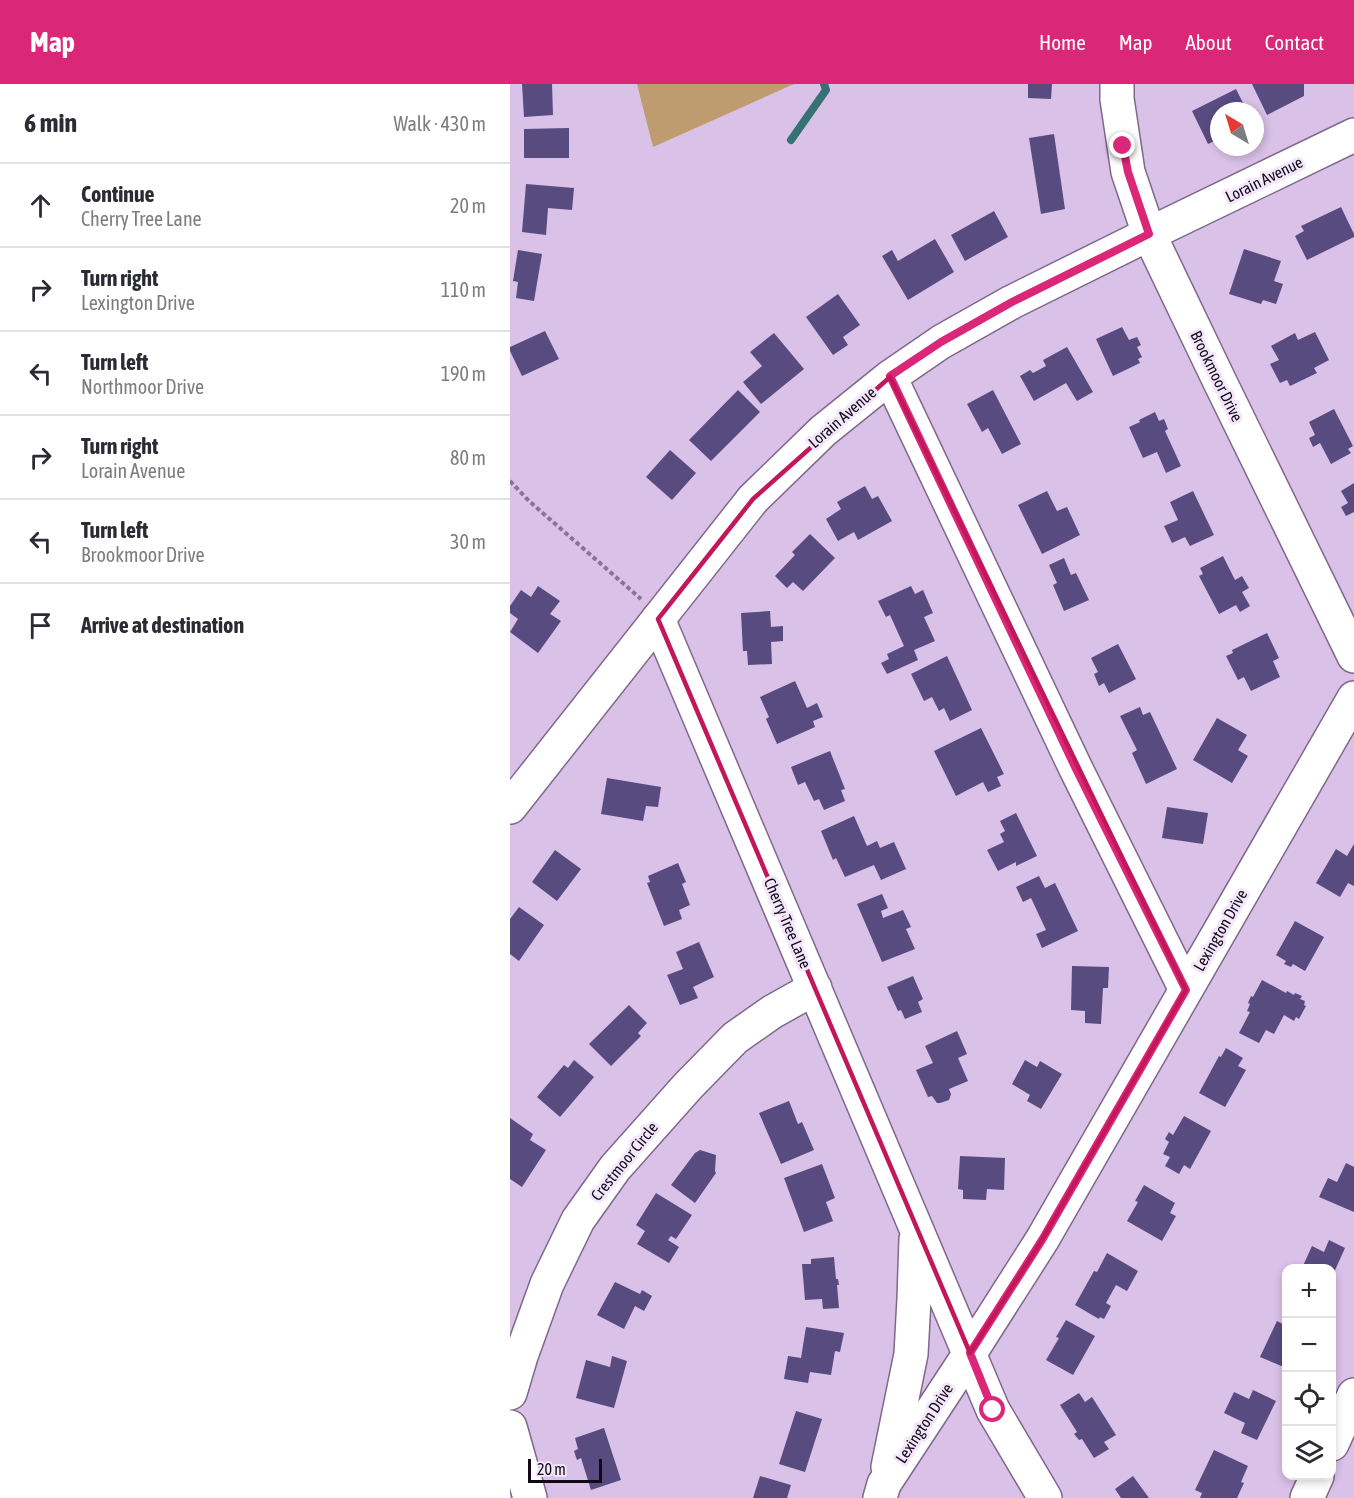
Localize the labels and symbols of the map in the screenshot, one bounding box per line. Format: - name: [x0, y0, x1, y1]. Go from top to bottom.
- north arrow: [1210, 102, 1264, 156]
- route end: [1109, 132, 1135, 158]
- street label: Lorain Avenue: [1223, 153, 1305, 205]
- street label: Brookmoor Drive: [1187, 328, 1247, 424]
- street label: Lorain Avenue: [805, 383, 879, 451]
- street label: Cherry Tree Lane: [760, 875, 815, 971]
- street label: Lexington Drive: [1189, 886, 1251, 974]
- street label: Crestmoor Circle: [587, 1118, 661, 1204]
- street label: Lexington Drive: [892, 1380, 957, 1467]
- route start: [979, 1396, 1005, 1422]
- scale bar: [528, 1456, 602, 1484]

